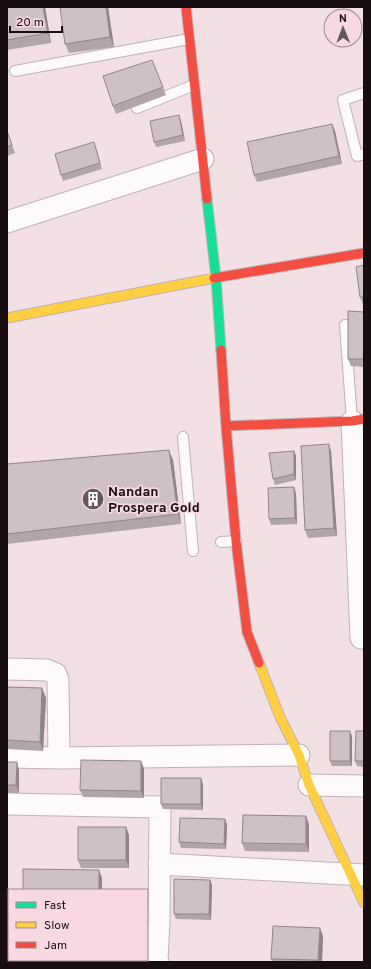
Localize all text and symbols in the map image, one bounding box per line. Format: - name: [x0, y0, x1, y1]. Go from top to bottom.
- scale bar: [10, 8, 62, 34]
- north arrow: [323, 8, 363, 48]
- text: N: [339, 12, 347, 26]
- text: 20 m: [16, 15, 44, 31]
- place label: Nandan Prospera Gold: [108, 484, 200, 517]
- building icon: Nandan Prospera Gold: [80, 486, 106, 512]
- legend: [8, 889, 148, 961]
- text: Fast: [44, 898, 66, 914]
- text: Slow: [44, 918, 70, 934]
- text: Jam: [44, 938, 67, 954]

